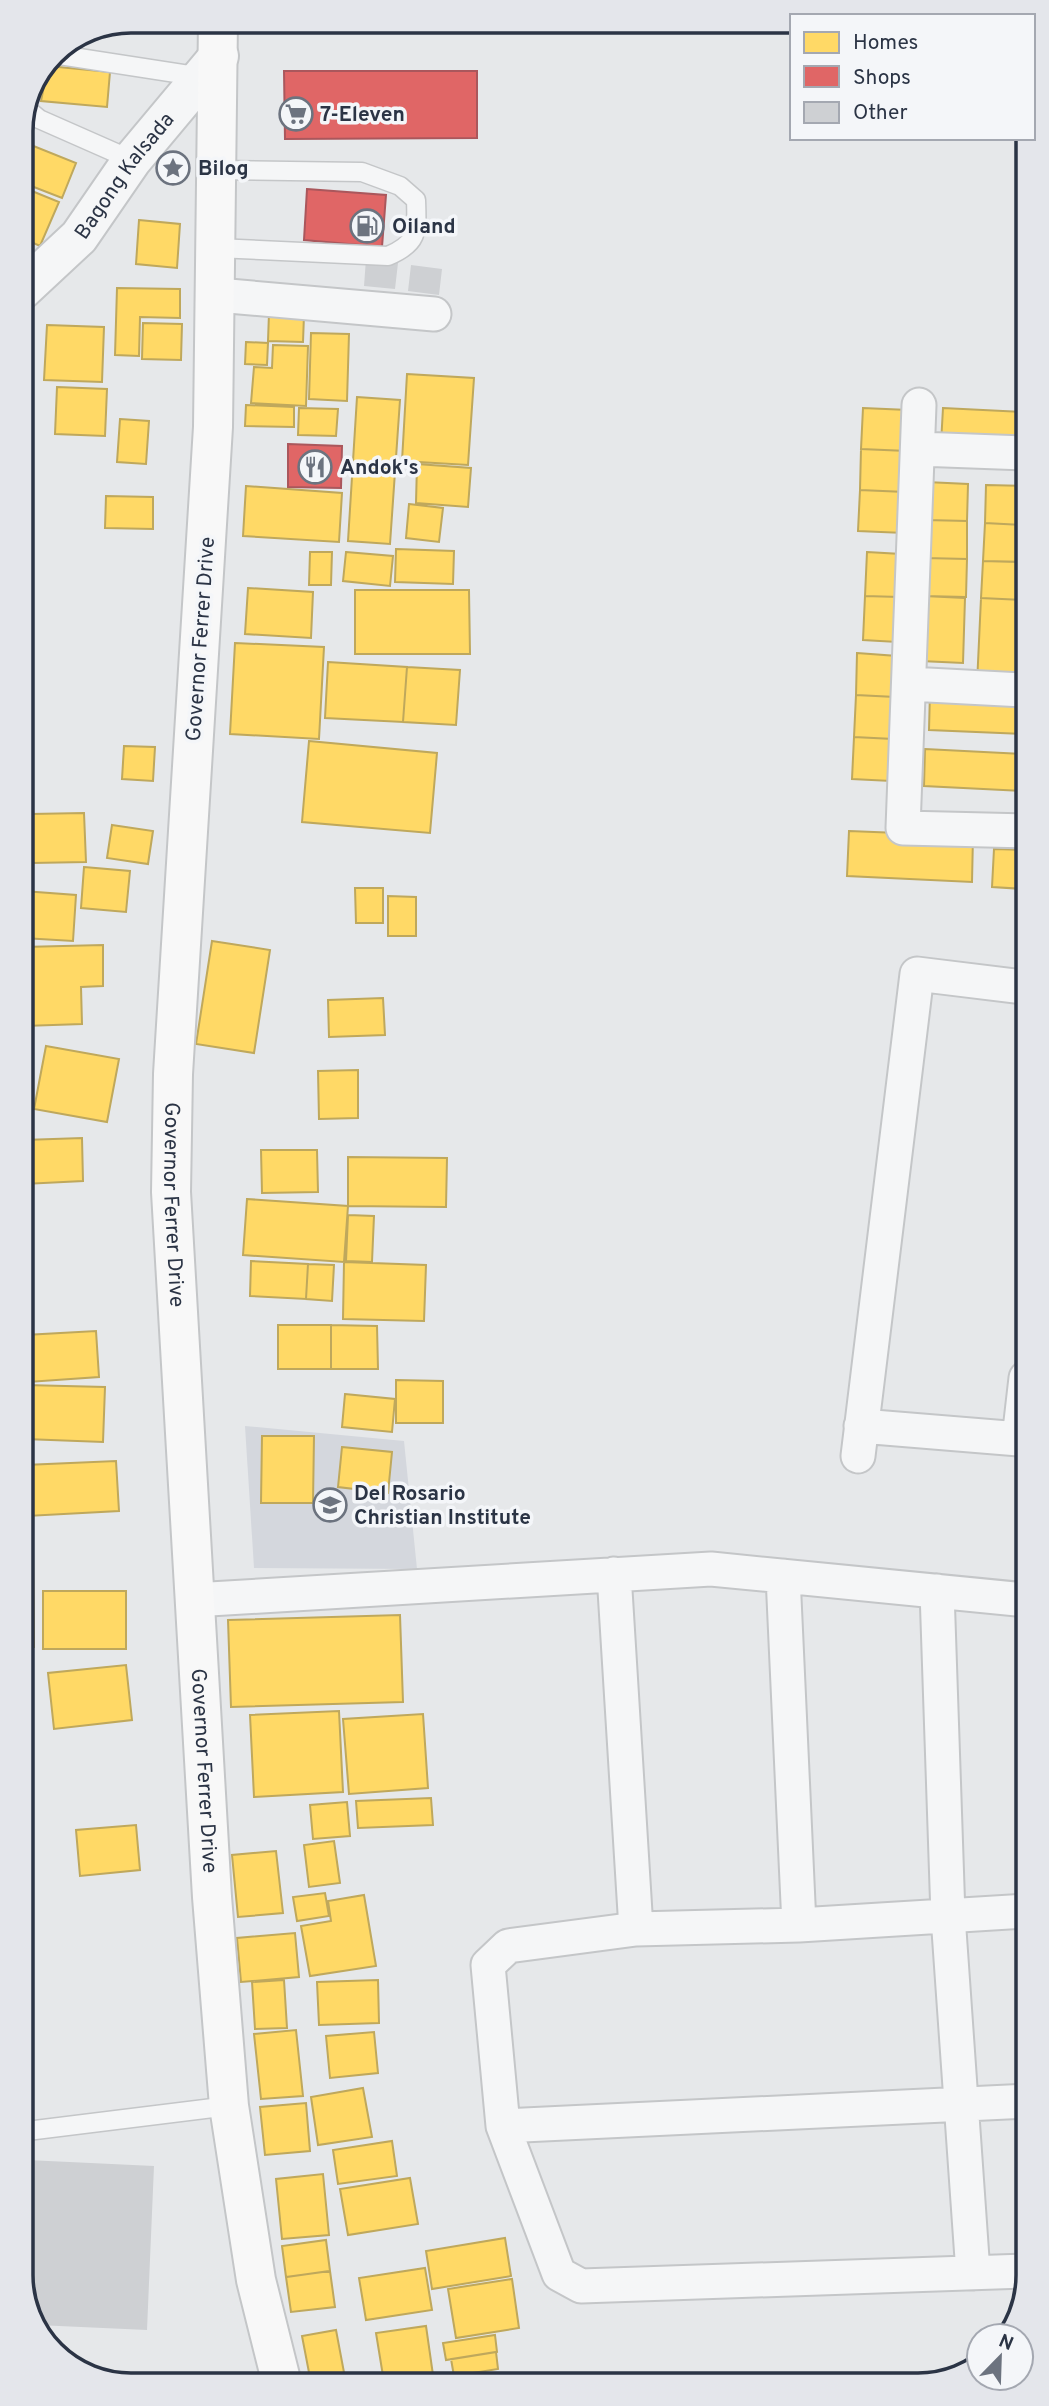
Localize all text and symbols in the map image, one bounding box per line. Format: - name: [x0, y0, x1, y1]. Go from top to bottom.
- legend: [790, 14, 1035, 140]
- text: Homes: [853, 30, 918, 57]
- text: Shops: [853, 65, 911, 92]
- supermarket icon: 7-Eleven: [277, 95, 315, 133]
- text: Other: [853, 100, 908, 127]
- place label: 7-Eleven: [320, 102, 405, 129]
- street label: Bagong Kalsada: [69, 107, 181, 245]
- place icon: Bilog: [154, 149, 192, 187]
- place label: Bilog: [198, 156, 249, 183]
- fuel station icon: Oiland: [348, 207, 386, 245]
- place label: Oiland: [392, 214, 456, 241]
- restaurant icon: Andok's: [296, 448, 334, 486]
- place label: Andok's: [340, 455, 419, 482]
- street label: Governor Ferrer Drive: [181, 536, 222, 742]
- street label: Governor Ferrer Drive: [156, 1102, 190, 1308]
- place label: Del Rosario Christian Institute: [354, 1481, 531, 1532]
- school or university icon: Del Rosario Christian Institute: [311, 1486, 349, 1524]
- street label: Governor Ferrer Drive: [184, 1668, 223, 1874]
- north arrow: [965, 2322, 1035, 2392]
- text: N: [995, 2329, 1017, 2357]

